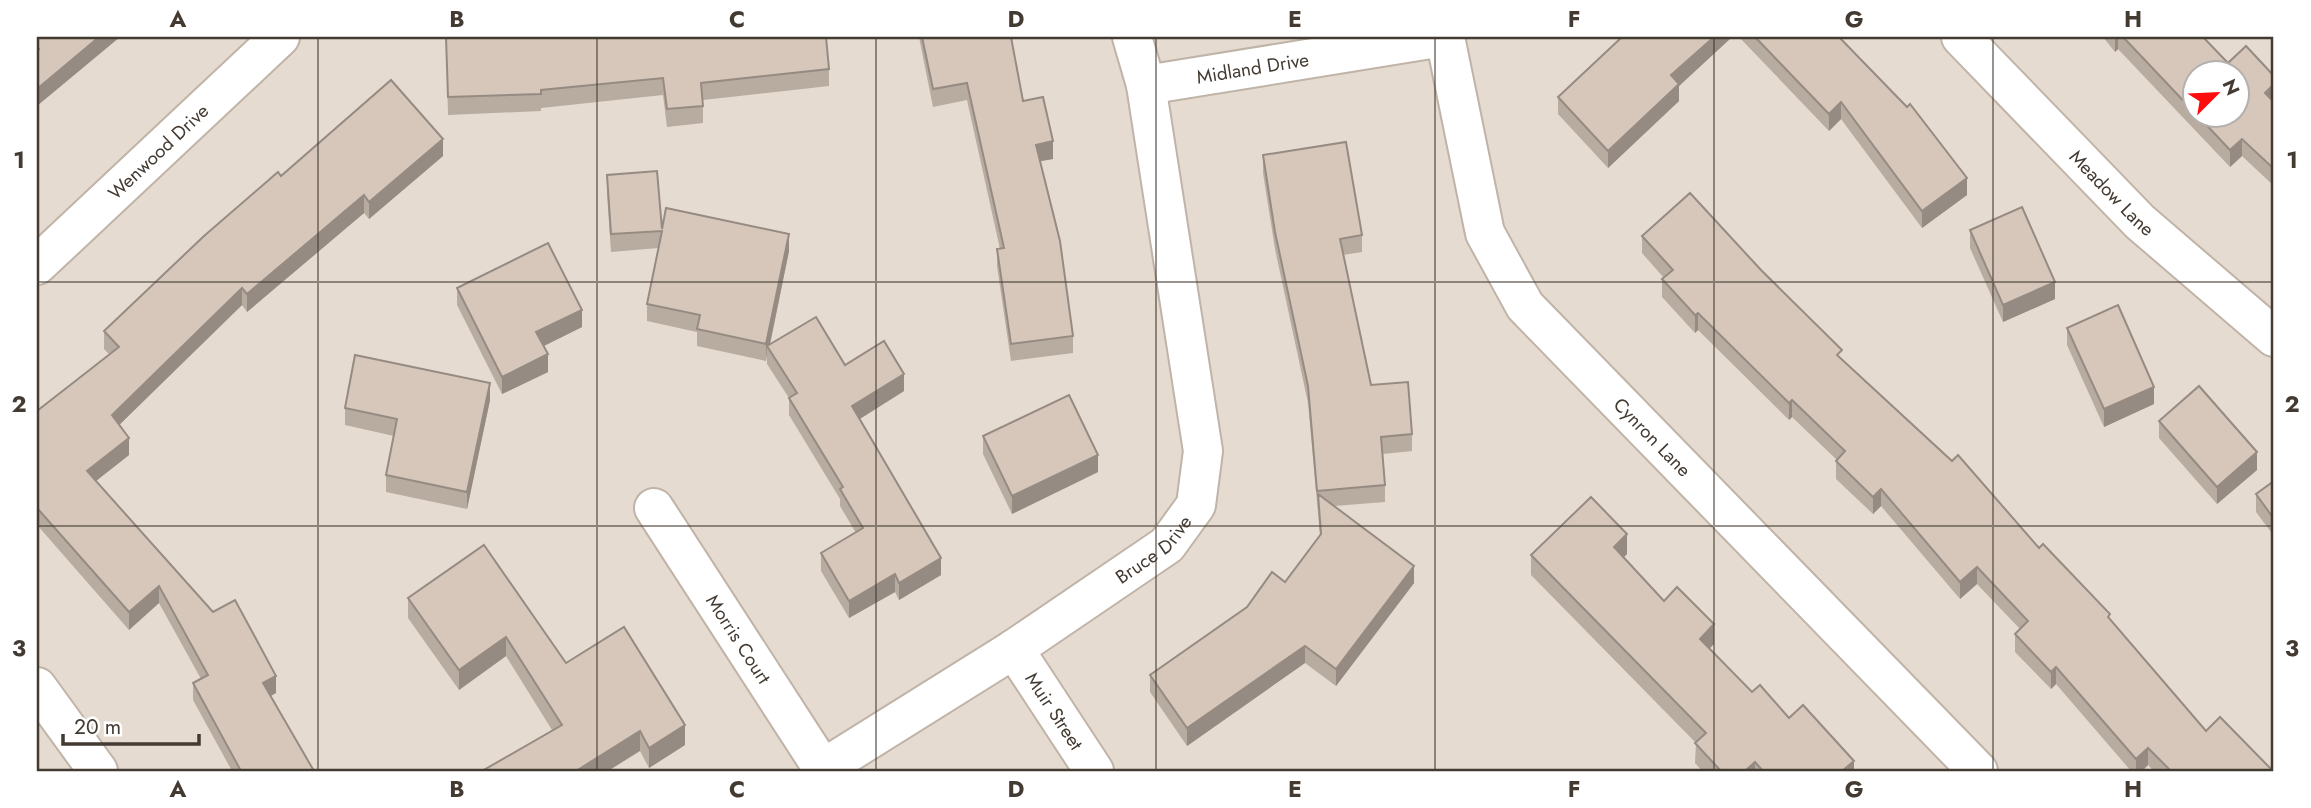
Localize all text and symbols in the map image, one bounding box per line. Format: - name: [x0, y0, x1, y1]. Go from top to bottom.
- text: A: [169, 2, 187, 36]
- text: B: [449, 2, 465, 36]
- text: C: [729, 2, 745, 36]
- text: D: [1008, 2, 1025, 36]
- text: E: [1288, 2, 1302, 36]
- text: F: [1568, 2, 1580, 36]
- text: G: [1845, 2, 1863, 36]
- text: H: [2124, 2, 2142, 36]
- street label: Midland Drive: [1195, 46, 1311, 91]
- north arrow: [2182, 60, 2252, 130]
- text: N: [2216, 75, 2246, 100]
- street label: Wenwood Drive: [102, 98, 215, 206]
- text: 1: [13, 143, 25, 177]
- text: 1: [2286, 143, 2298, 177]
- street label: Meadow Lane: [2063, 144, 2160, 243]
- text: 2: [11, 387, 27, 421]
- text: 2: [2284, 387, 2300, 421]
- street label: Cynron Lane: [1607, 392, 1697, 483]
- street label: Bruce Drive: [1110, 510, 1198, 590]
- street label: Morris Court: [699, 589, 778, 690]
- text: 3: [12, 631, 26, 665]
- text: 3: [2285, 631, 2299, 665]
- street label: Muir Street: [1019, 667, 1090, 756]
- scale bar: [63, 703, 200, 747]
- text: 20 m: [74, 712, 121, 742]
- text: A: [169, 772, 187, 806]
- text: B: [449, 772, 465, 806]
- text: C: [729, 772, 745, 806]
- text: D: [1008, 772, 1025, 806]
- text: E: [1288, 772, 1302, 806]
- text: F: [1568, 772, 1580, 806]
- text: G: [1845, 772, 1863, 806]
- text: H: [2124, 772, 2142, 806]

